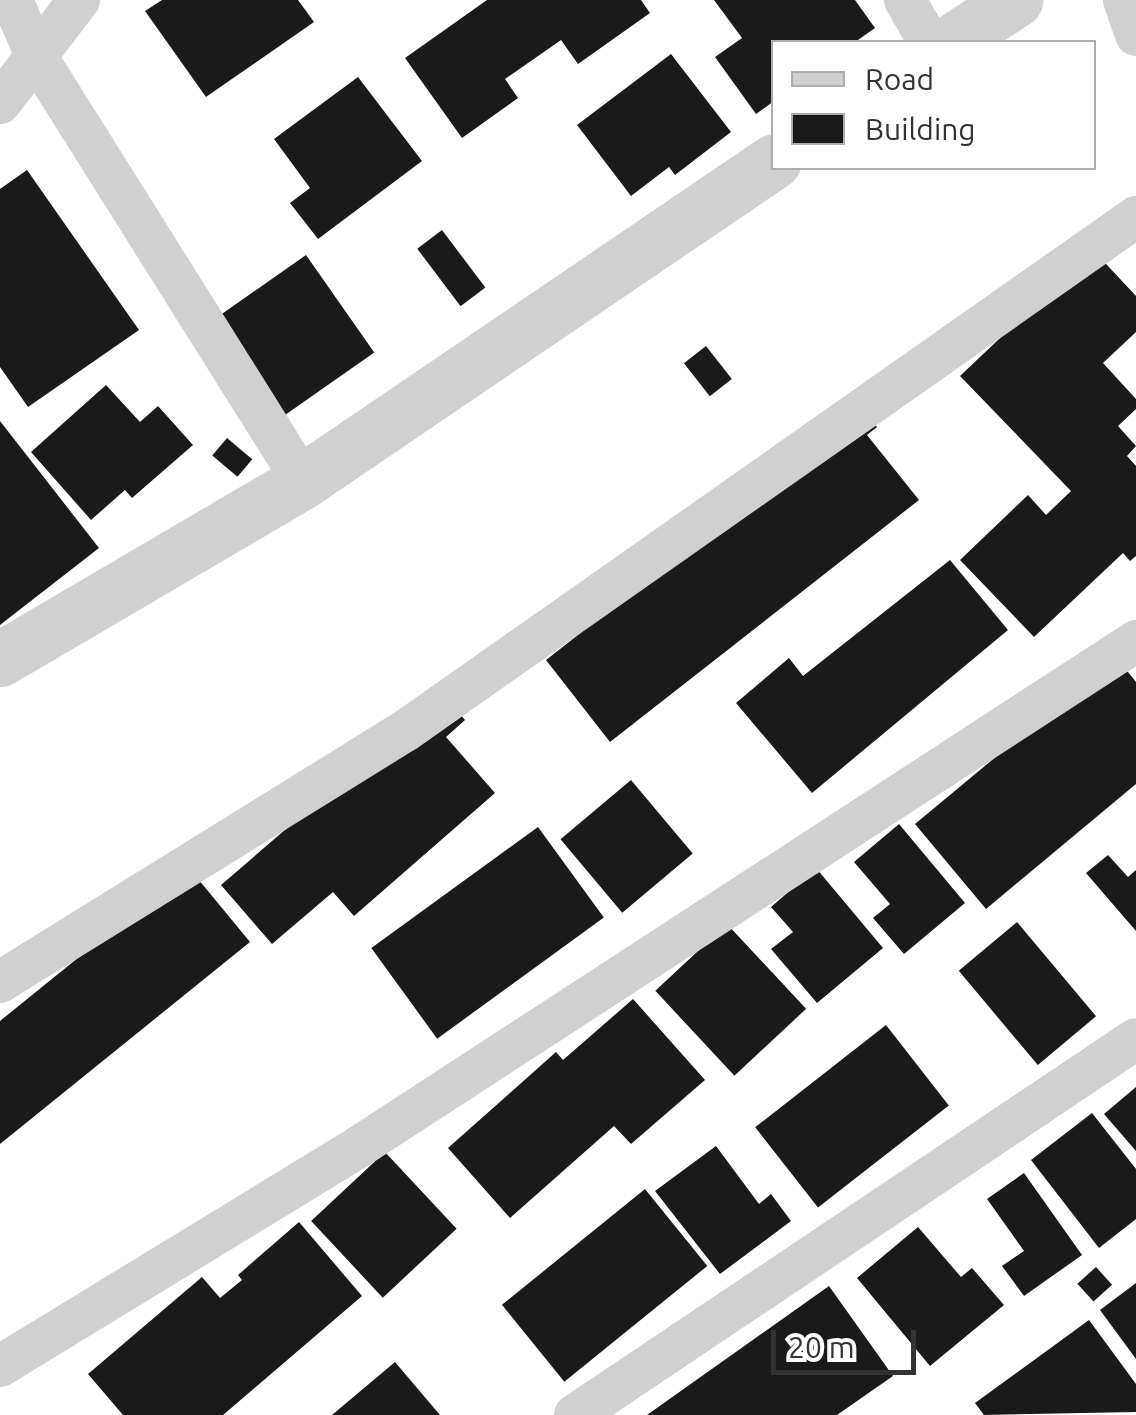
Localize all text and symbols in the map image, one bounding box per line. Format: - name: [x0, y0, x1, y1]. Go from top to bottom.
- legend: [771, 40, 1096, 170]
- text: Road: [865, 62, 934, 96]
- text: Building: [865, 112, 976, 146]
- scale bar: [776, 1310, 921, 1372]
- text: 20 m: [788, 1330, 855, 1364]

